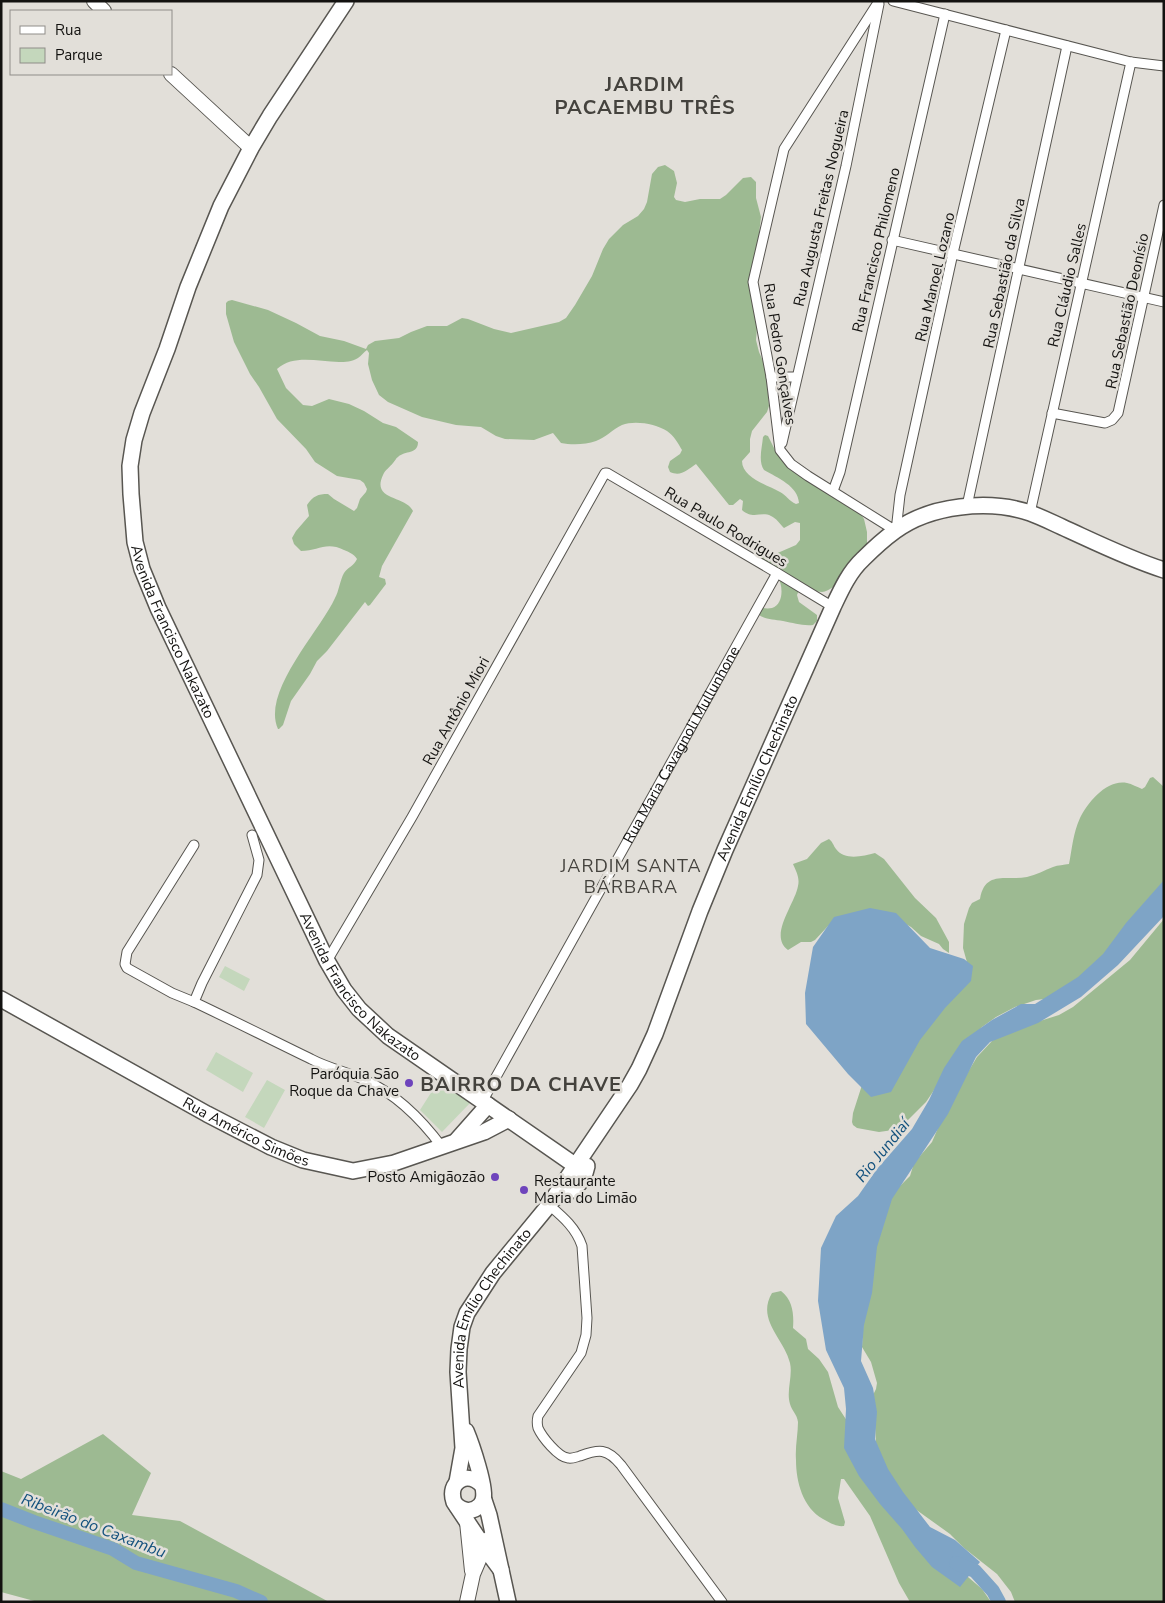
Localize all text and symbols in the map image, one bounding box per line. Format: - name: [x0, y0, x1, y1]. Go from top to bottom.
- legend: [10, 10, 172, 75]
- text: Rua: [55, 20, 81, 40]
- text: Parque: [55, 45, 103, 65]
- district label: JARDIM PACAEMBU TRÊS: [554, 71, 736, 121]
- street label: Rua Augusta Freitas Nogueira: [789, 108, 853, 308]
- street label: Rua Francisco Philomeno: [847, 166, 905, 334]
- street label: Rua Sebastião da Silva: [978, 196, 1030, 350]
- street label: Rua Manoel Lozano: [910, 210, 960, 344]
- street label: Rua Cláudio Salles: [1043, 221, 1091, 349]
- street label: Rua Sebastião Deonísio: [1101, 231, 1153, 391]
- street label: Rua Pedro Gonçalves: [759, 282, 801, 426]
- street label: Rua Paulo Rodrigues: [661, 482, 791, 572]
- street label: Avenida Francisco Nakazato: [126, 543, 219, 722]
- street label: Rua Maria Cavagnoli Mullunhone: [618, 643, 744, 847]
- street label: Rua Antônio Miori: [418, 653, 494, 769]
- street label: Avenida Emílio Chechinato: [712, 692, 803, 864]
- district label: JARDIM SANTA BÁRBARA: [559, 854, 702, 899]
- street label: Avenida Francisco Nakazato: [295, 909, 425, 1066]
- place label: Paróquia São Roque da Chave: [289, 1064, 399, 1101]
- district label: BAIRRO DA CHAVE: [420, 1071, 622, 1098]
- marker: Paróquia São Roque da Chave: [403, 1077, 415, 1089]
- street label: Rua Américo Simões: [179, 1092, 311, 1171]
- water label: Rio Jundiaí: [850, 1112, 917, 1187]
- place label: Posto Amigãozão: [368, 1167, 485, 1187]
- marker: Posto Amigãozão: [489, 1171, 501, 1183]
- place label: Restaurante Maria do Limão: [534, 1171, 637, 1208]
- marker: Restaurante Maria do Limão: [518, 1184, 530, 1196]
- street label: Avenida Emílio Chechinato: [448, 1224, 536, 1389]
- water label: Ribeirão do Caxambu: [18, 1488, 169, 1564]

